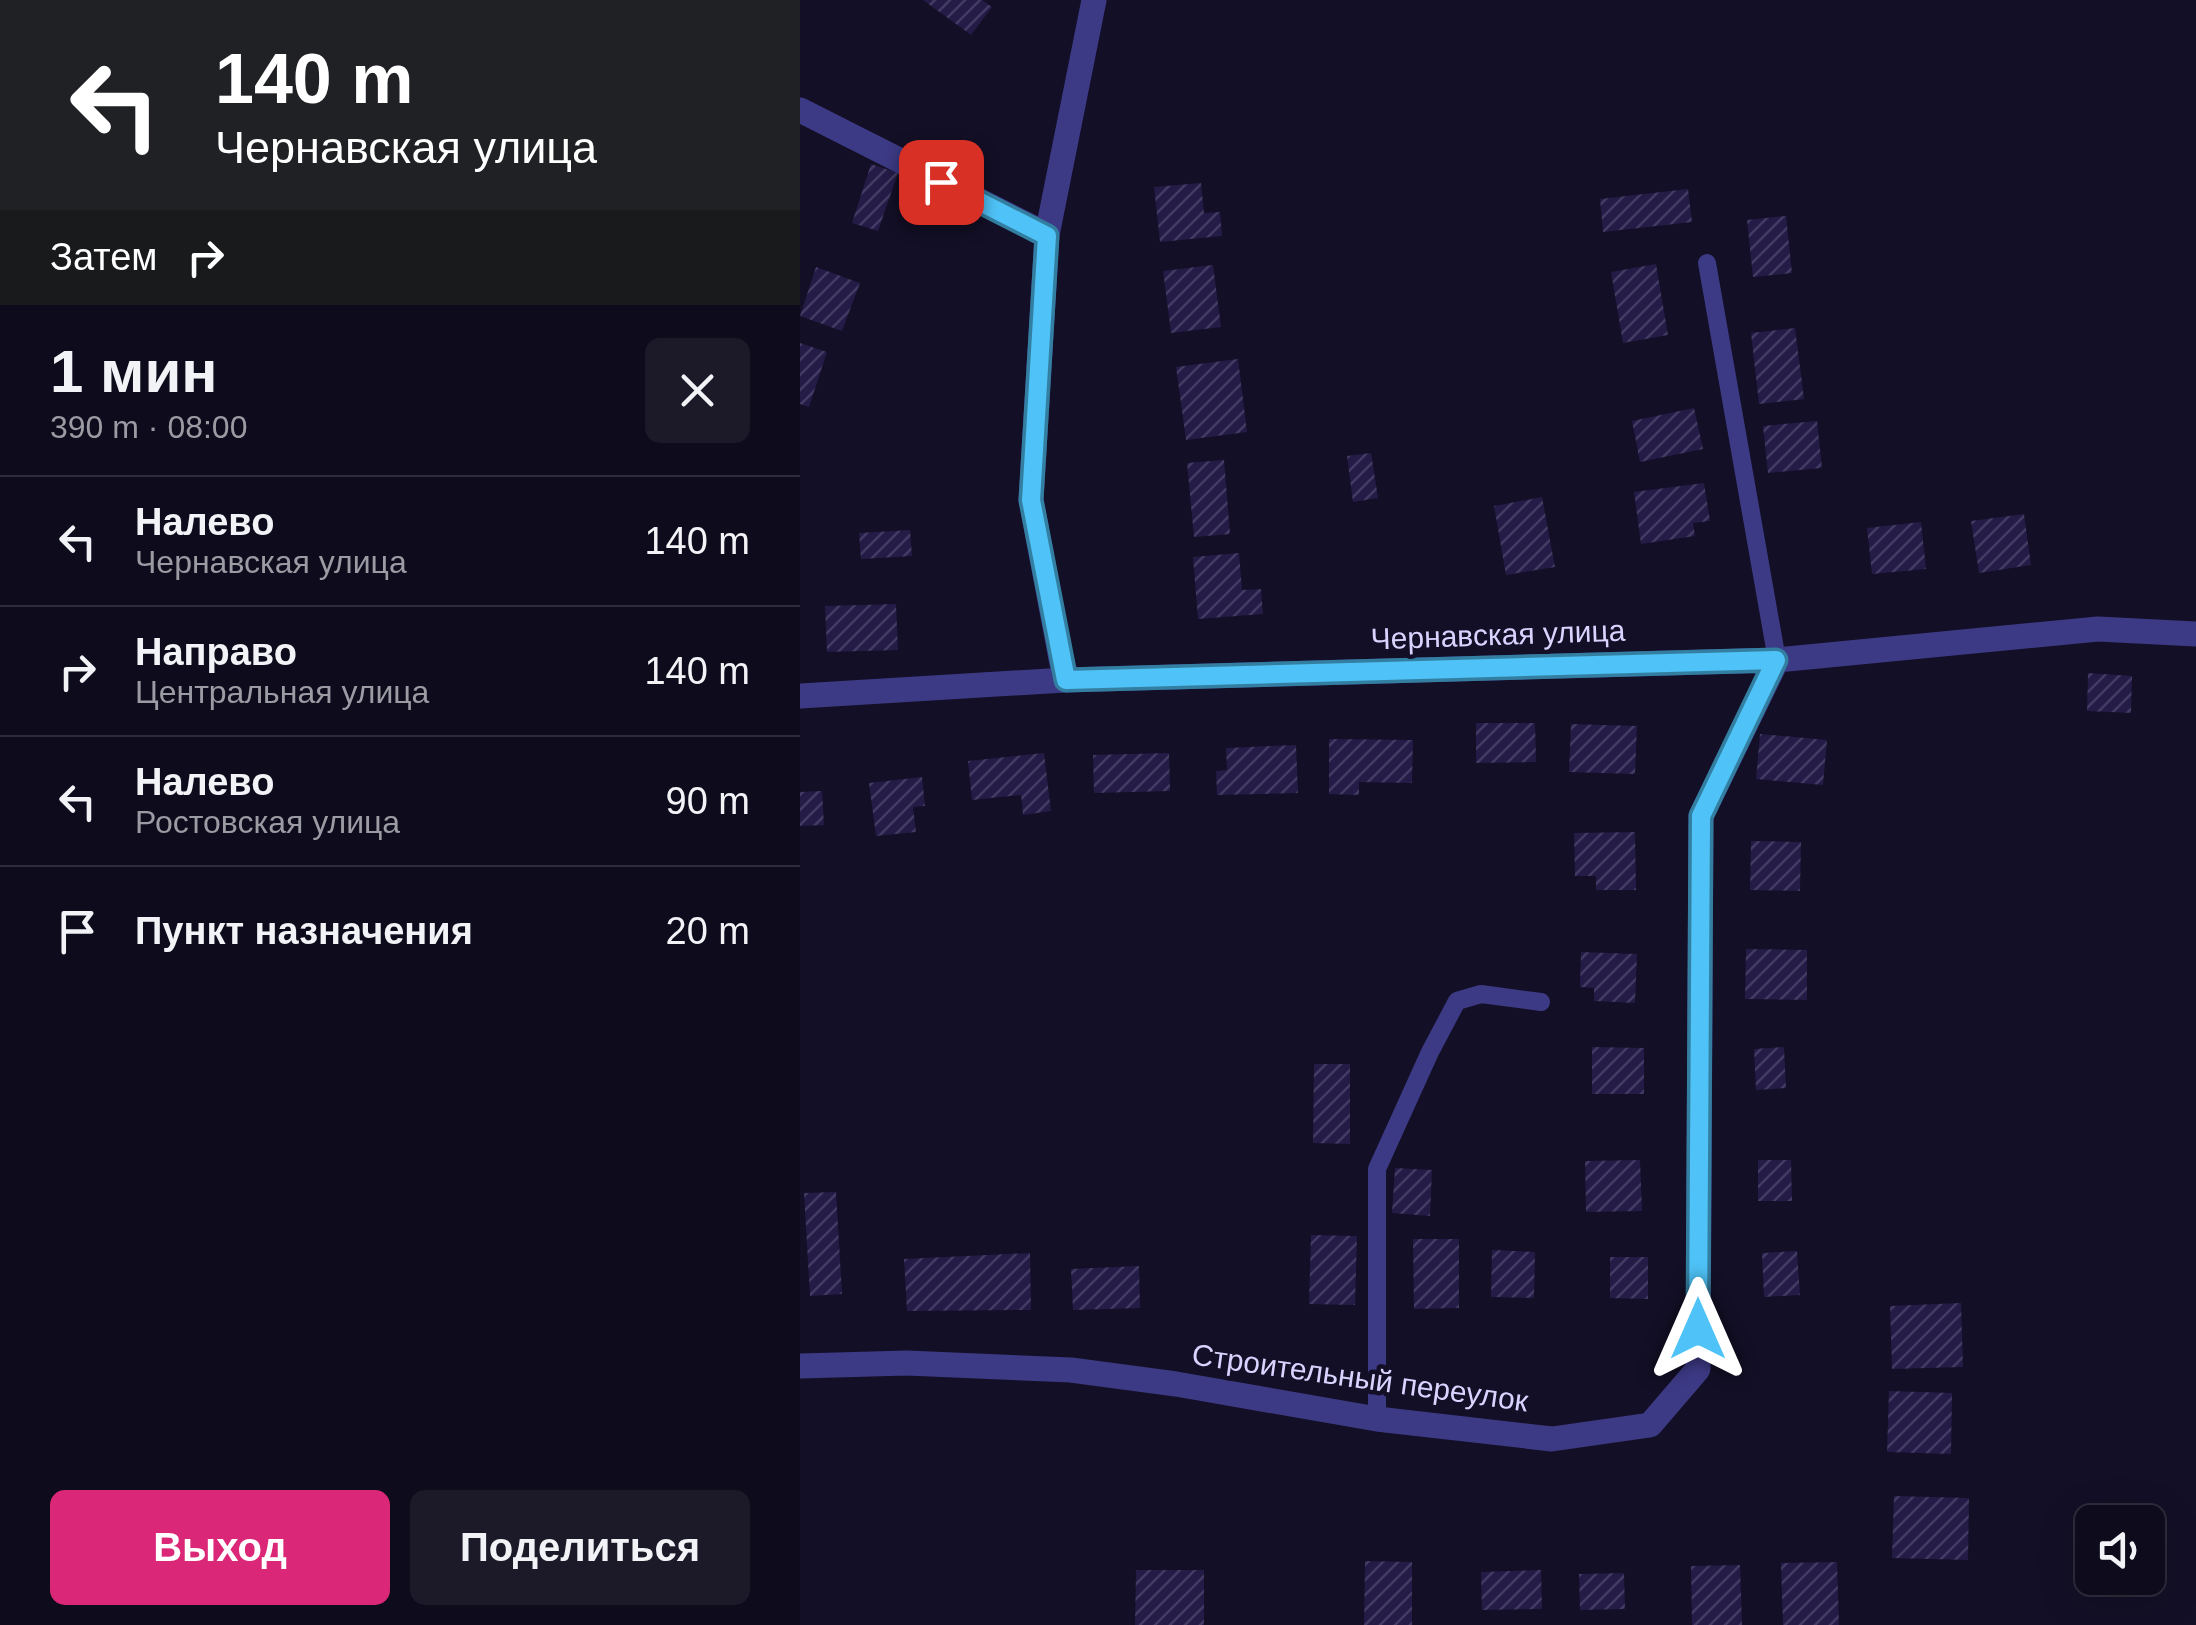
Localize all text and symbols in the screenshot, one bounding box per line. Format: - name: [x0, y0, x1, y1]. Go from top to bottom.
- icon: left: [50, 40, 180, 170]
- text: 140 m: [215, 40, 413, 118]
- text: Чернавская улица: [215, 122, 597, 173]
- pin: [899, 140, 984, 225]
- icon: arrive: [914, 155, 969, 210]
- icon: right: [178, 230, 233, 285]
- text: Затем: [50, 236, 158, 278]
- text: 1 мин: [50, 338, 218, 405]
- button: close: [645, 338, 750, 443]
- text: 390 m · 08:00: [50, 409, 247, 445]
- text: Налево: [135, 501, 274, 543]
- icon: left: [50, 514, 105, 569]
- text: 140 m: [644, 520, 750, 562]
- text: Чернавская улица: [135, 544, 407, 580]
- street label: Чернавская улица: [1370, 614, 1626, 655]
- text: Направо: [135, 631, 297, 673]
- icon: right: [50, 644, 105, 699]
- text: 140 m: [644, 650, 750, 692]
- text: Центральная улица: [135, 674, 429, 710]
- text: Налево: [135, 761, 274, 803]
- icon: left: [50, 774, 105, 829]
- text: 90 m: [666, 780, 750, 822]
- text: Ростовская улица: [135, 804, 400, 840]
- icon: arrive: [50, 904, 105, 959]
- text: Пункт назначения: [135, 910, 473, 952]
- text: 20 m: [666, 910, 750, 952]
- position arrow: [1646, 1277, 1750, 1381]
- street label: Строительный переулок: [1190, 1338, 1531, 1418]
- button: Выход: [50, 1490, 390, 1605]
- button: Поделиться: [410, 1490, 750, 1605]
- map controls: [2075, 1505, 2165, 1595]
- button: sound: [2075, 1505, 2165, 1595]

